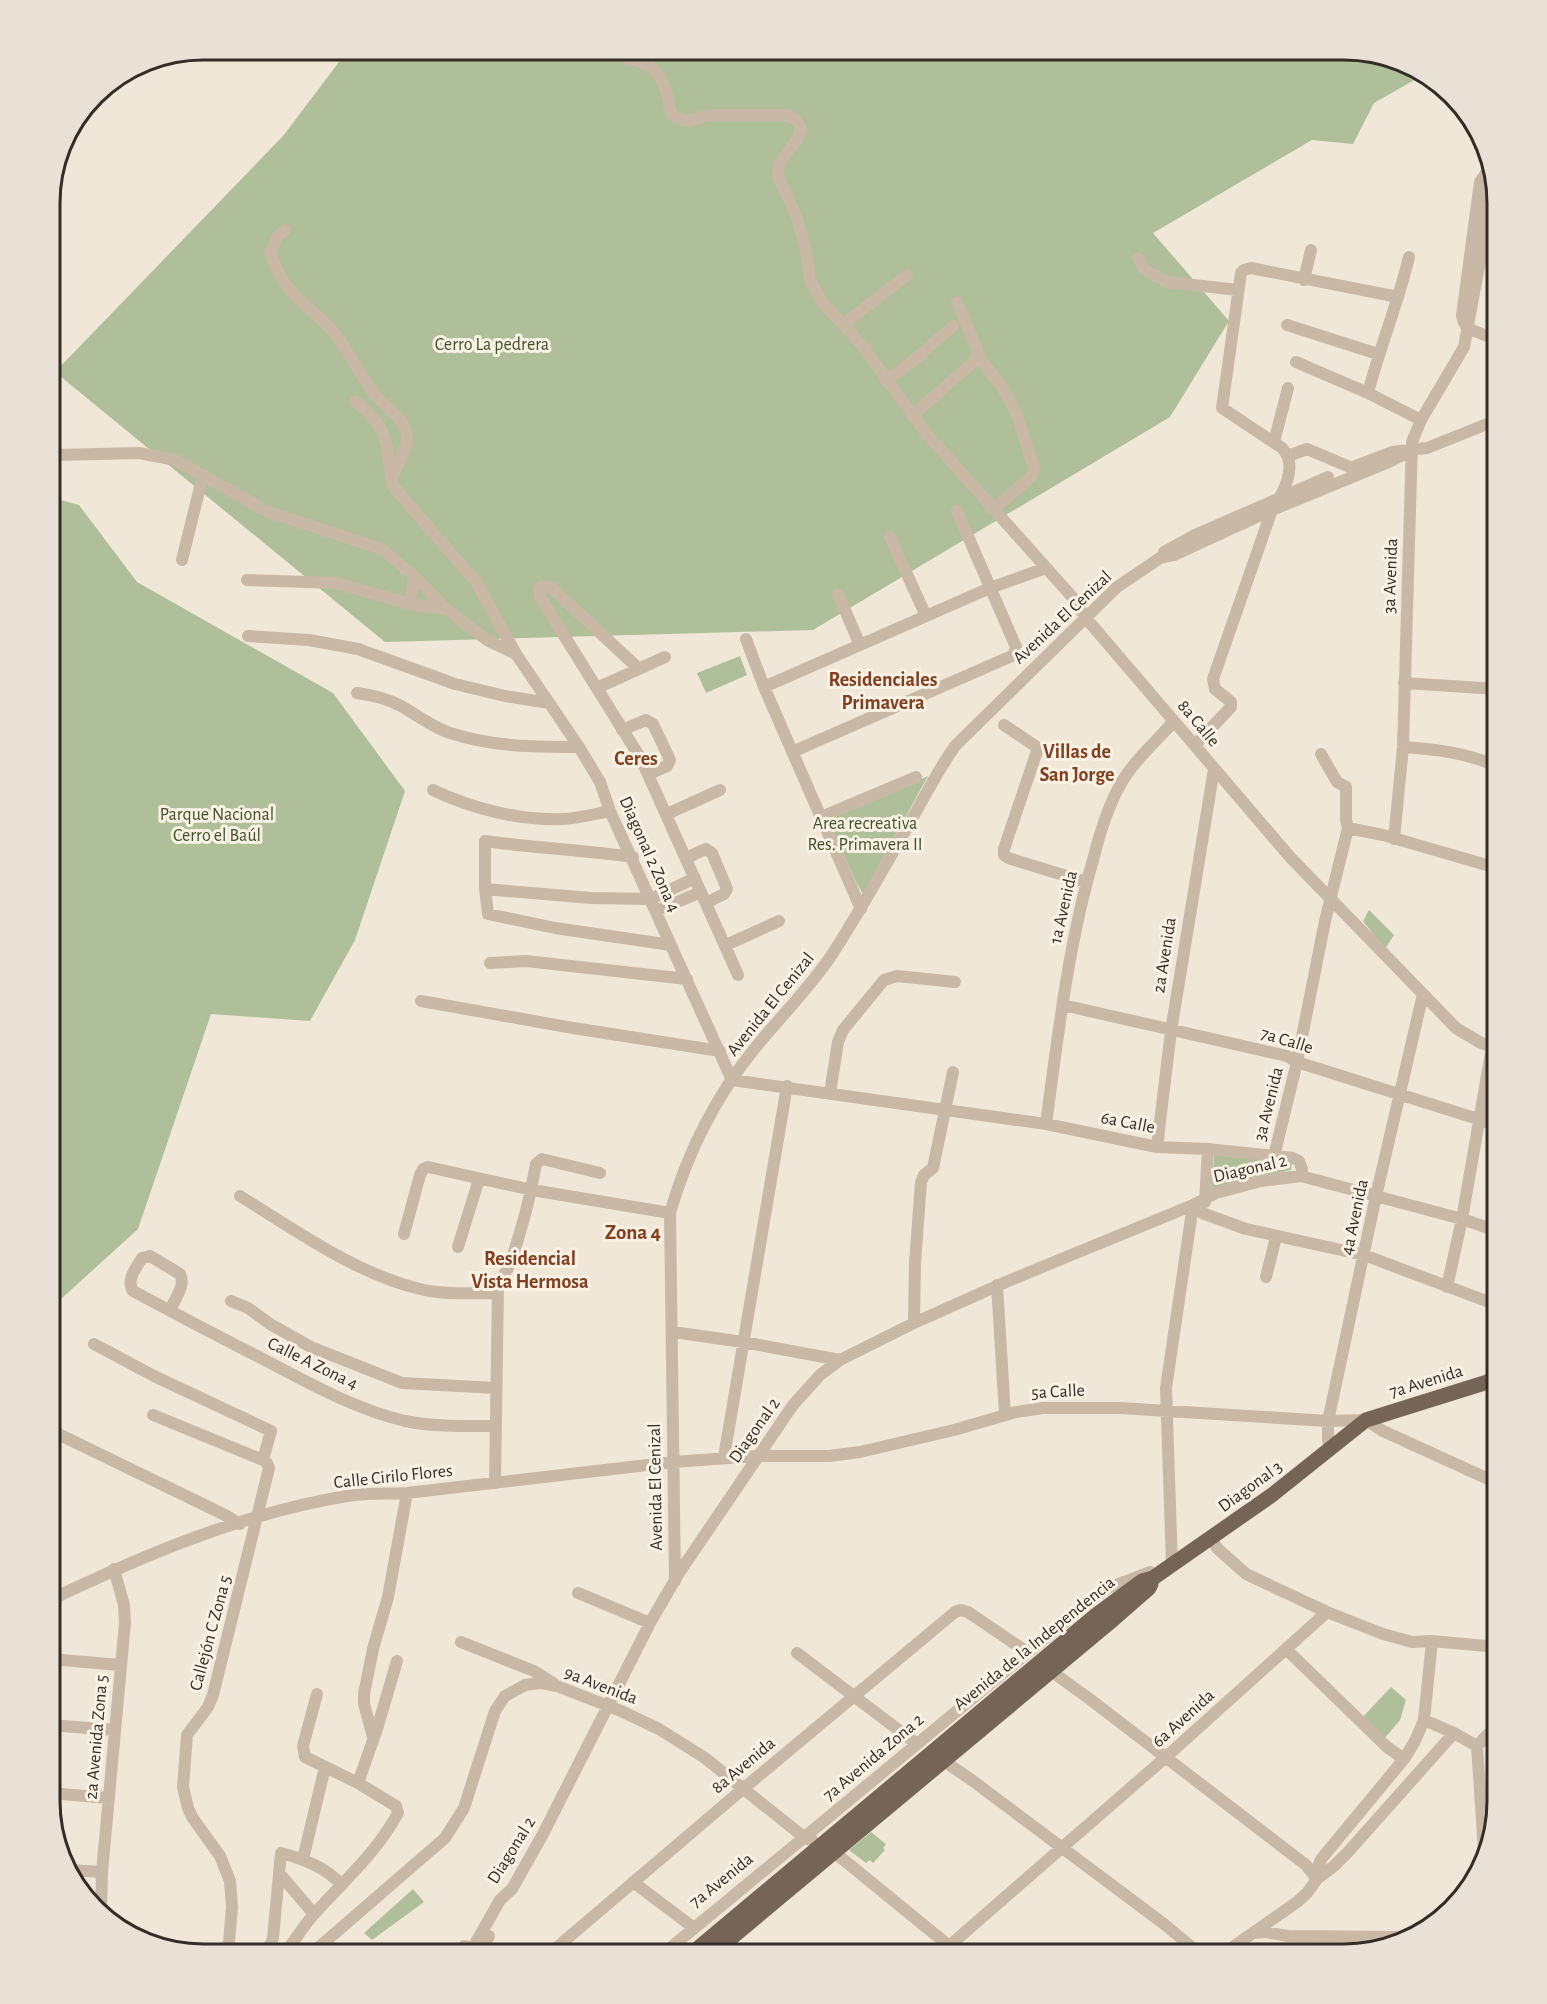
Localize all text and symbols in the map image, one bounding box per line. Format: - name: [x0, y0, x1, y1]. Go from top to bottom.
- park label: Cerro La pedrera: [435, 336, 549, 354]
- street label: 3a Avenida: [1381, 538, 1401, 614]
- street label: Avenida El Cenizal: [1010, 568, 1115, 668]
- district label: Residenciales Primavera: [829, 670, 938, 713]
- street label: 8a Calle: [1174, 697, 1223, 750]
- district label: Villas de San Jorge: [1039, 742, 1115, 785]
- district label: Ceres: [614, 749, 658, 769]
- street label: Diagonal 2 Zona 4: [615, 794, 683, 915]
- park label: Parque Nacional Cerro el Baúl: [160, 806, 274, 845]
- park label: Area recreativa Res. Primavera II: [807, 815, 923, 854]
- street label: 1a Avenida: [1047, 869, 1081, 946]
- street label: 2a Avenida: [1150, 916, 1180, 994]
- street label: Avenida El Cenizal: [724, 950, 818, 1060]
- street label: 7a Calle: [1258, 1025, 1315, 1057]
- street label: 3a Avenida: [1251, 1065, 1287, 1143]
- street label: 6a Calle: [1099, 1109, 1156, 1137]
- street label: Diagonal 2: [1212, 1152, 1289, 1186]
- street label: 4a Avenida: [1338, 1178, 1372, 1257]
- district label: Zona 4: [605, 1222, 661, 1243]
- district label: Residencial Vista Hermosa: [471, 1249, 589, 1292]
- street label: Calle A Zona 4: [265, 1334, 361, 1394]
- street label: 7a Avenida: [1387, 1362, 1465, 1402]
- street label: 5a Calle: [1031, 1382, 1085, 1402]
- street label: Diagonal 2: [726, 1395, 784, 1466]
- street label: Avenida El Cenizal: [646, 1423, 666, 1551]
- street label: Diagonal 3: [1215, 1458, 1286, 1516]
- street label: Calle Cirilo Flores: [333, 1462, 454, 1492]
- street label: Avenida de la Independencia: [951, 1573, 1118, 1714]
- street label: Callejón C Zona 5: [187, 1574, 235, 1693]
- street label: 9a Avenida: [562, 1664, 640, 1708]
- street label: 2a Avenida Zona 5: [83, 1674, 111, 1800]
- street label: 6a Avenida: [1149, 1686, 1218, 1751]
- street label: 7a Avenida Zona 2: [820, 1711, 927, 1805]
- street label: 8a Avenida: [708, 1734, 779, 1797]
- street label: Diagonal 2: [484, 1814, 539, 1887]
- street label: 7a Avenida: [687, 1850, 757, 1912]

